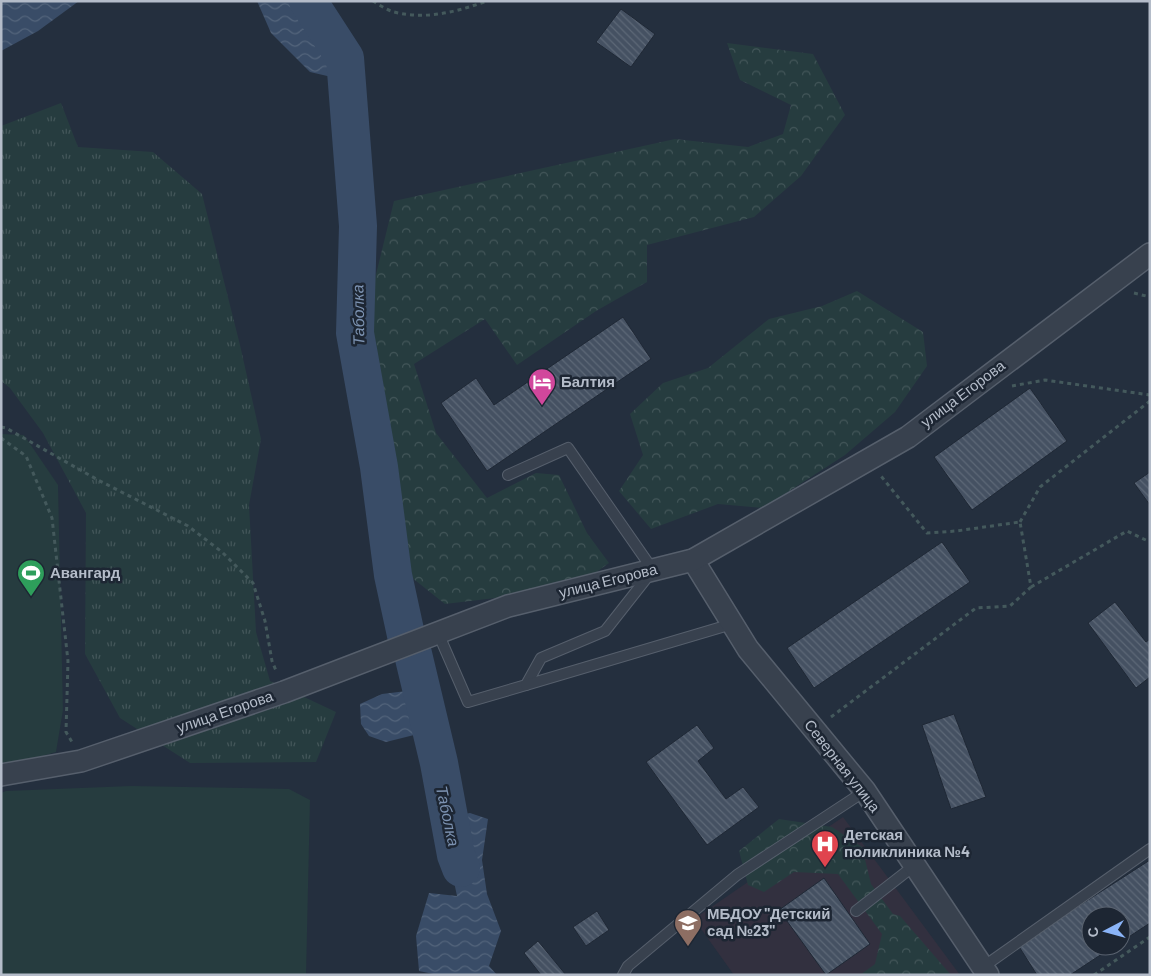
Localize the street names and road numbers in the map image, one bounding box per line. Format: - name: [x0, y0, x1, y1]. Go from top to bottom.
- street label: улица Егорова: [917, 355, 1008, 431]
- street label: улица Егорова: [557, 559, 659, 601]
- street label: улица Егорова: [174, 686, 276, 736]
- street label: Северная улица: [801, 715, 885, 816]

